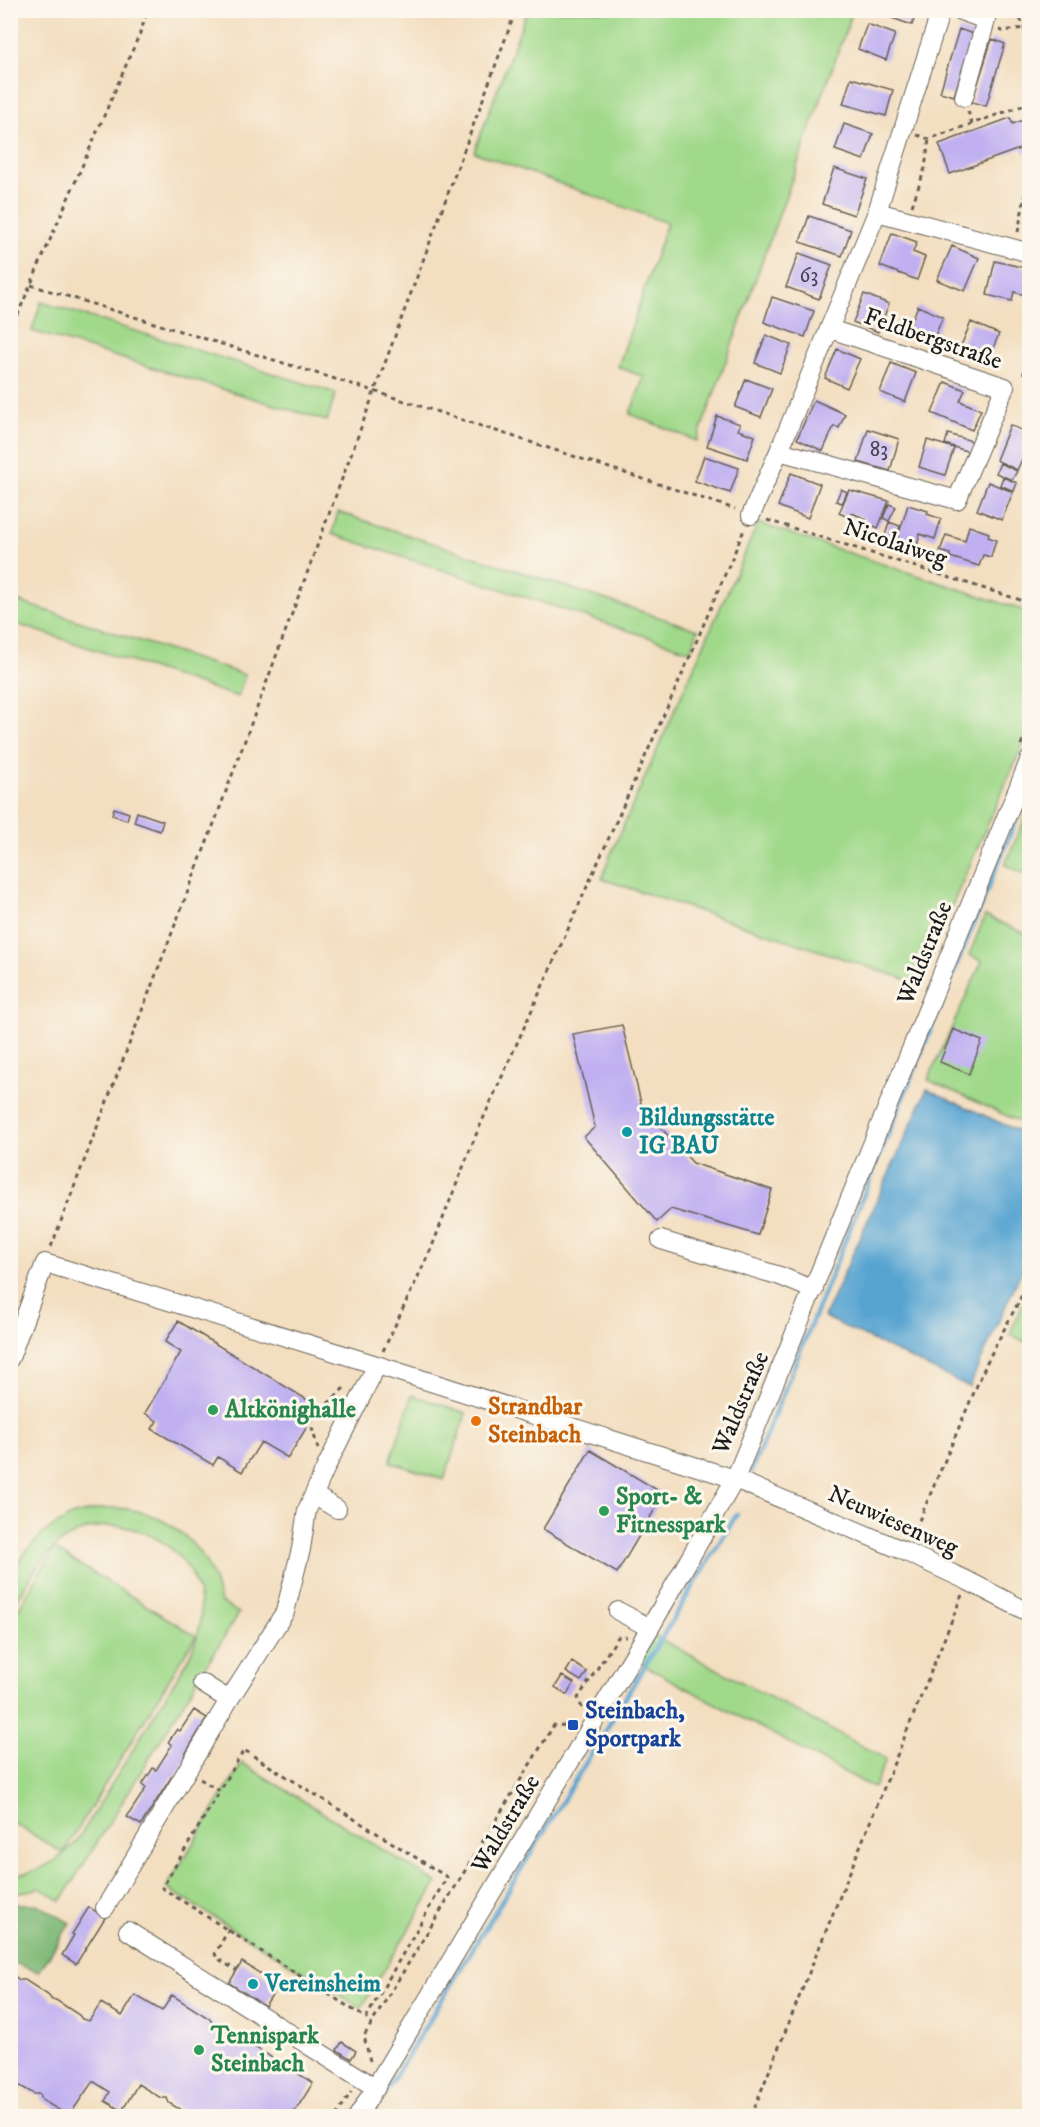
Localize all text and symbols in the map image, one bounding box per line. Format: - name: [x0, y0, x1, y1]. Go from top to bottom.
- house number: 63: [800, 263, 818, 289]
- street label: Feldbergstraße: [860, 301, 1006, 377]
- house number: 83: [870, 437, 888, 463]
- street label: Nicolaiweg: [839, 512, 951, 574]
- street label: Waldstraße: [890, 897, 959, 1010]
- place label: Bildungsstätte IG BAU: [639, 1103, 775, 1161]
- marker: Bildungsstätte IG BAU: [620, 1125, 634, 1139]
- street label: Waldstraße: [705, 1347, 776, 1460]
- place label: Strandbar Steinbach: [488, 1392, 583, 1450]
- place label: Altkönighalle: [224, 1395, 356, 1425]
- marker: Altkönighalle: [206, 1403, 220, 1417]
- marker: Strandbar Steinbach: [469, 1414, 483, 1428]
- street label: Neuwiesenweg: [823, 1479, 963, 1563]
- place label: Sport- & Fitnesspark: [616, 1482, 727, 1540]
- marker: Sport- & Fitnesspark: [597, 1504, 611, 1518]
- place label: Steinbach, Sportpark: [585, 1696, 685, 1754]
- marker: Steinbach, Sportpark: [566, 1718, 580, 1732]
- street label: Waldstraße: [465, 1769, 547, 1879]
- place label: Vereinsheim: [264, 1969, 381, 1999]
- marker: Vereinsheim: [246, 1977, 260, 1991]
- place label: Tennispark Steinbach: [210, 2021, 320, 2079]
- marker: Tennispark Steinbach: [192, 2043, 206, 2057]

